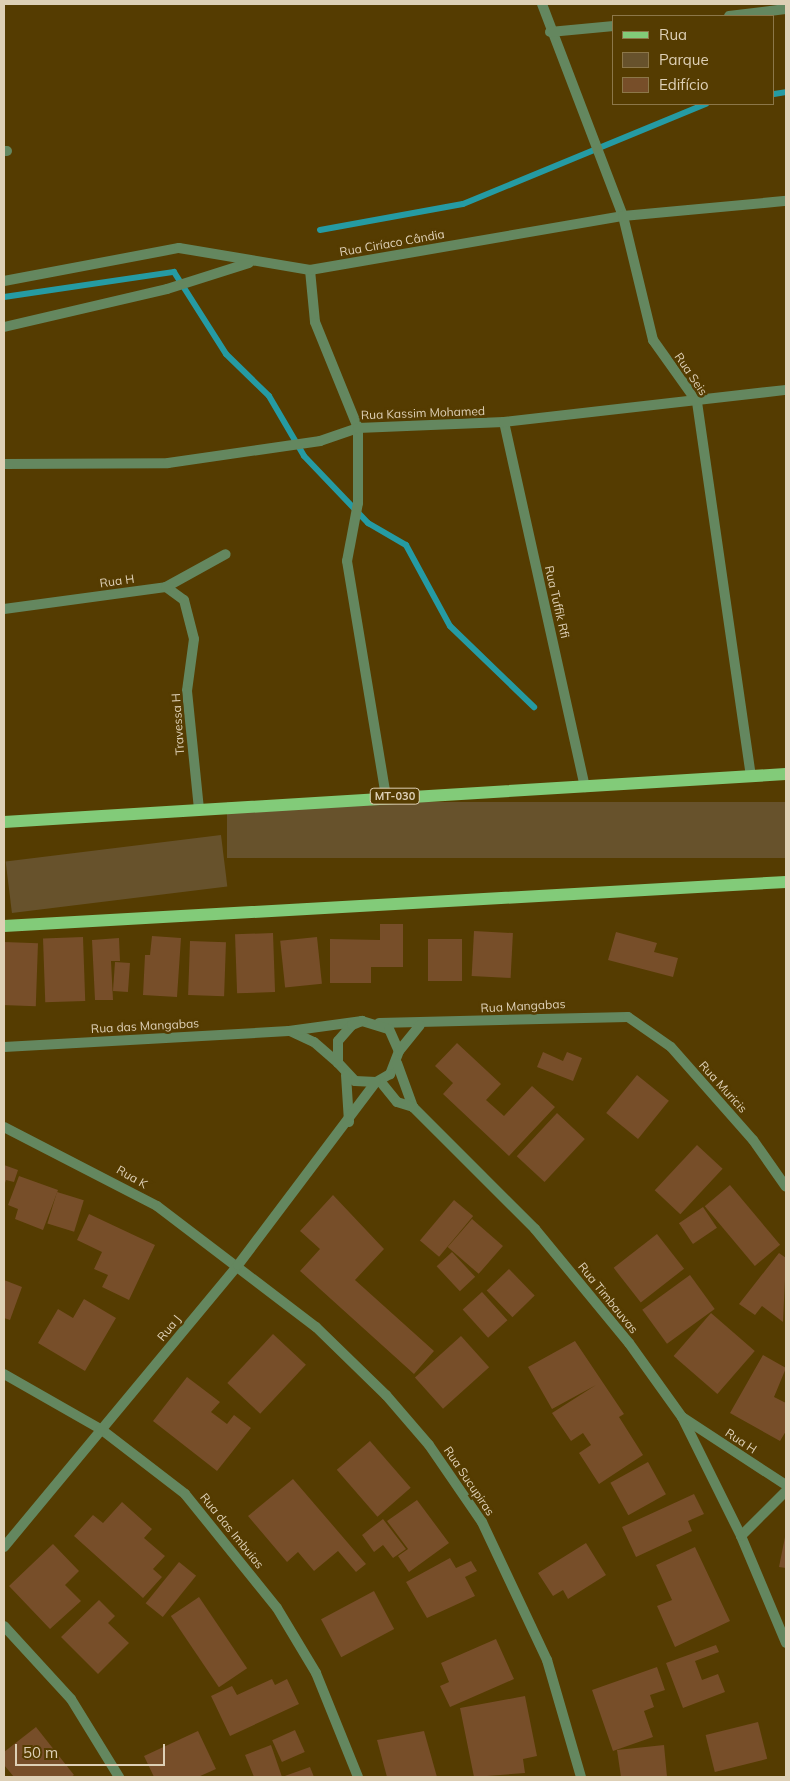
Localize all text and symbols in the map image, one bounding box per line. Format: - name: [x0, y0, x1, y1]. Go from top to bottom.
- legend: [612, 15, 775, 105]
- text: Rua: [659, 25, 687, 44]
- text: Parque: [659, 50, 709, 69]
- text: Edifício: [659, 75, 709, 94]
- street label: Rua Ciríaco Cândia: [338, 227, 446, 259]
- street label: Rua Seis: [672, 350, 710, 398]
- street label: Rua Kassim Mohamed: [361, 404, 485, 422]
- street label: Rua Tuffik Rfi: [542, 564, 572, 640]
- street label: Rua H: [99, 571, 135, 591]
- street label: Travessa H: [169, 693, 187, 755]
- road number: MT-030: [369, 788, 421, 804]
- street label: Rua Mangabas: [480, 997, 566, 1015]
- street label: Rua das Mangabas: [91, 1016, 199, 1036]
- street label: Rua Muricis: [696, 1058, 750, 1116]
- street label: Rua K: [114, 1162, 150, 1192]
- street label: Rua Timbauvas: [575, 1260, 641, 1336]
- street label: Rua J: [154, 1312, 184, 1344]
- street label: Rua H: [723, 1425, 759, 1457]
- street label: Rua Sucupiras: [441, 1444, 497, 1518]
- street label: Rua das Imbuias: [197, 1490, 267, 1572]
- scale bar: [18, 1734, 168, 1766]
- text: 50 m: [23, 1743, 58, 1762]

